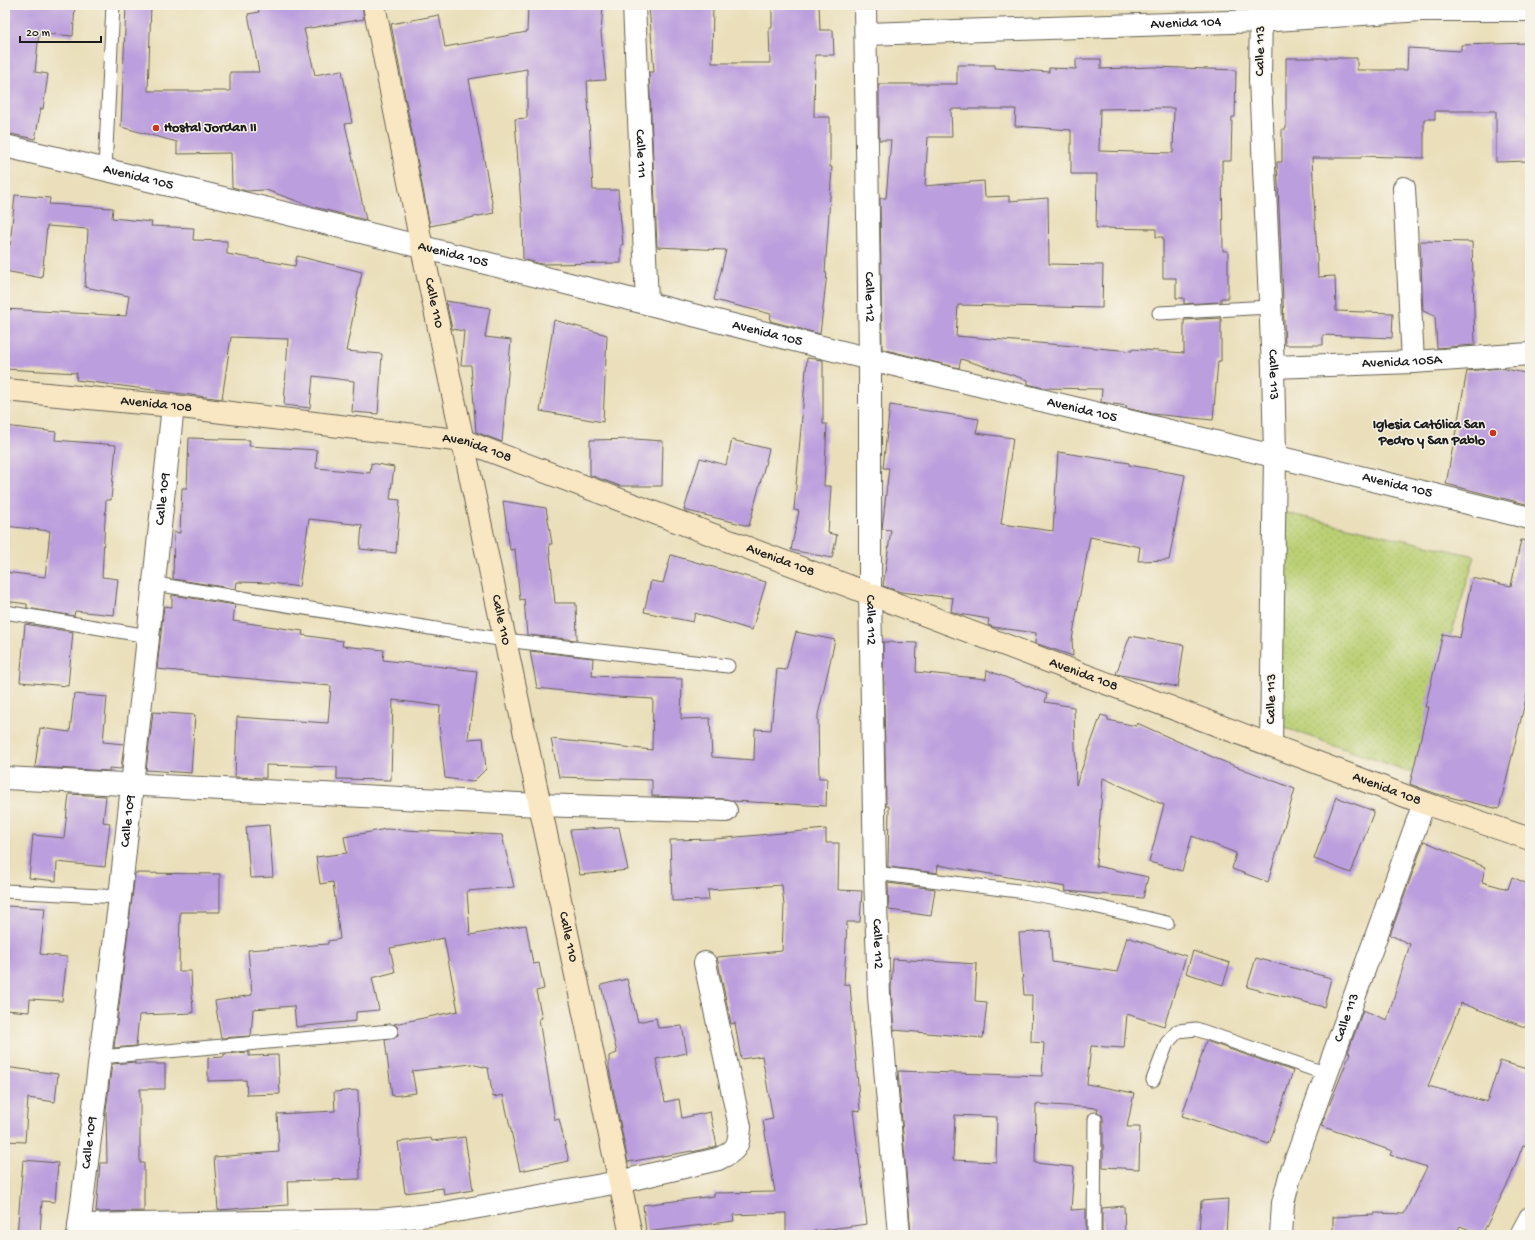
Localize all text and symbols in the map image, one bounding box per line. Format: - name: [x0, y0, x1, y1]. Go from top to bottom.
- street label: Avenida 104: [1150, 14, 1222, 33]
- scale bar: [20, 18, 101, 44]
- street label: Calle 113: [1252, 26, 1270, 76]
- text: 20 m: [26, 27, 51, 41]
- place label: Hostal Jordan II: [164, 120, 257, 137]
- marker: Hostal Jordan II: [151, 123, 161, 133]
- street label: Calle 111: [631, 129, 650, 179]
- street label: Avenida 105: [101, 161, 175, 194]
- street label: Avenida 105: [416, 238, 490, 272]
- street label: Calle 112: [860, 272, 878, 322]
- street label: Calle 110: [420, 276, 447, 330]
- street label: Avenida 105: [731, 317, 804, 350]
- street label: Calle 113: [1264, 349, 1282, 400]
- street label: Avenida 105A: [1362, 351, 1443, 372]
- street label: Avenida 108: [120, 393, 193, 417]
- street label: Avenida 105: [1045, 394, 1119, 427]
- place label: Iglesia Católica San Pedro y San Pablo: [1373, 417, 1486, 450]
- marker: Iglesia Católica San Pedro y San Pablo: [1488, 428, 1498, 438]
- street label: Avenida 108: [441, 430, 514, 467]
- street label: Avenida 105: [1360, 469, 1434, 502]
- street label: Calle 109: [152, 472, 174, 526]
- street label: Avenida 108: [744, 540, 817, 581]
- street label: Calle 110: [487, 593, 514, 647]
- street label: Calle 112: [862, 595, 879, 645]
- street label: Avenida 108: [1047, 654, 1121, 695]
- street label: Calle 113: [1263, 674, 1281, 724]
- street label: Avenida 108: [1350, 768, 1424, 810]
- street label: Calle 109: [117, 794, 139, 848]
- street label: Calle 110: [554, 910, 582, 964]
- street label: Calle 112: [868, 918, 887, 969]
- street label: Calle 113: [1330, 991, 1363, 1045]
- street label: Calle 109: [78, 1115, 101, 1170]

